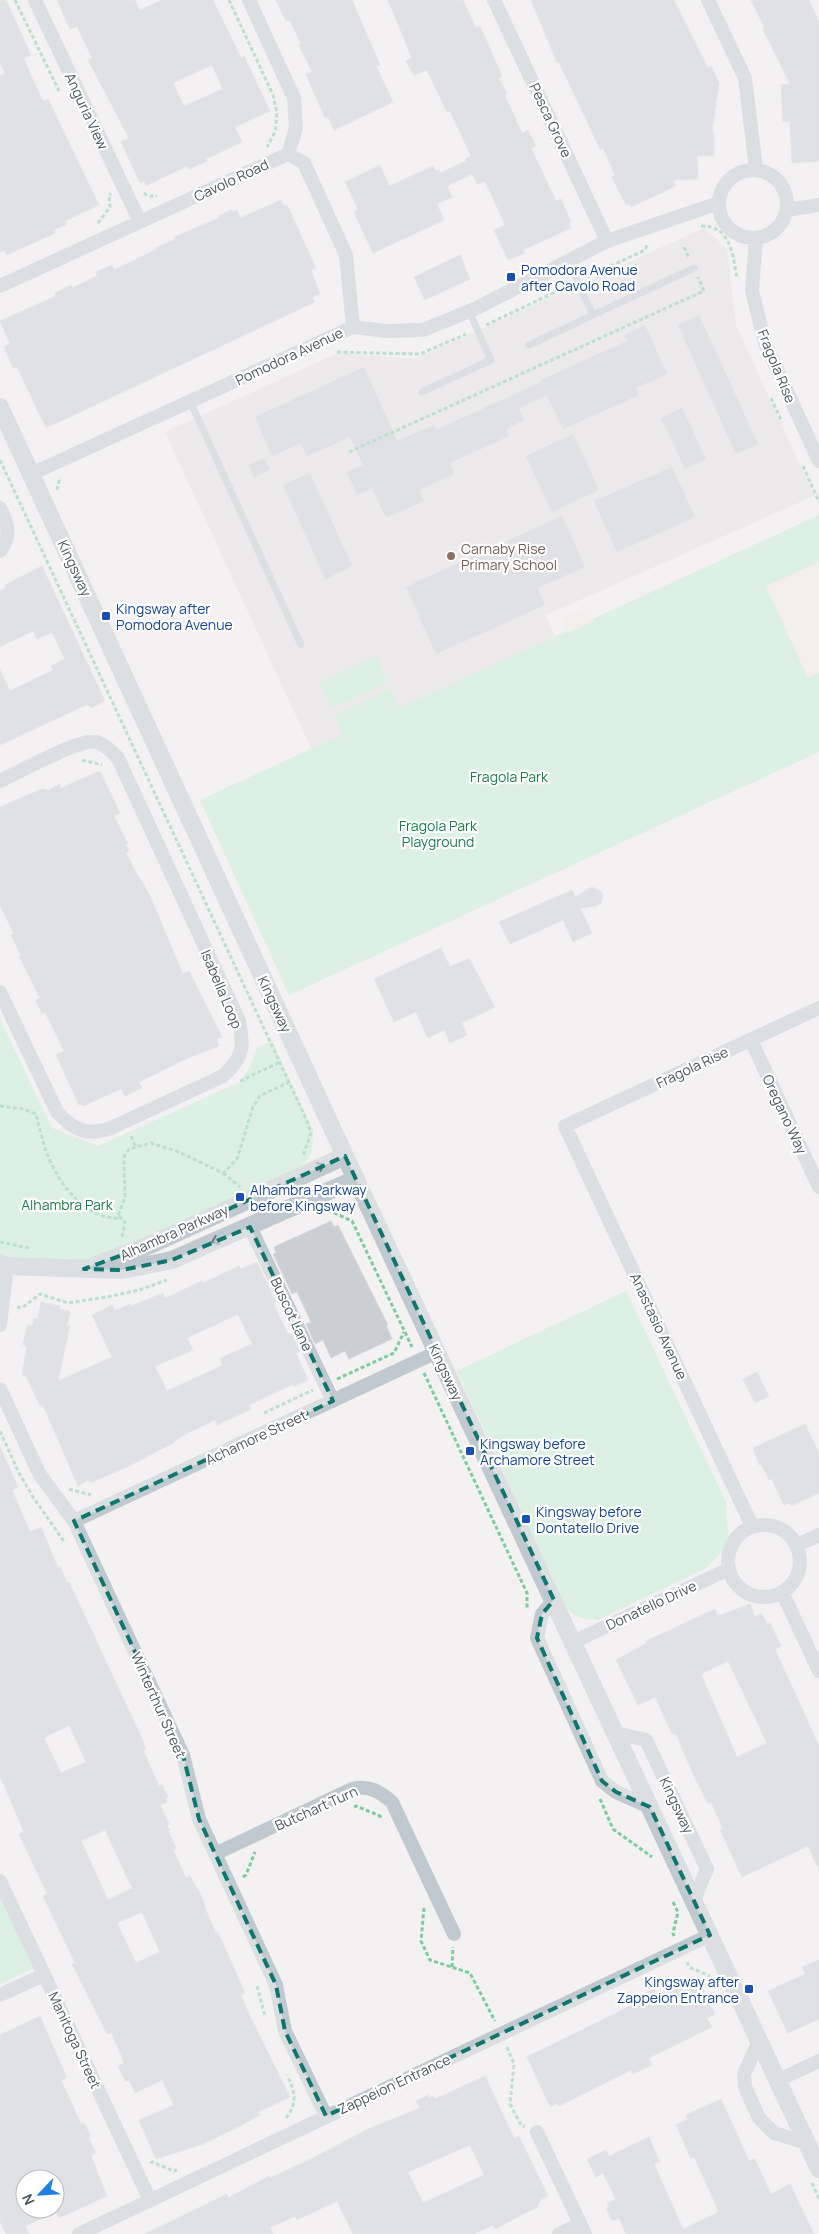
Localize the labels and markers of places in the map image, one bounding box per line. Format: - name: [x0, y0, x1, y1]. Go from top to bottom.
- place label: Pomodora Avenue after Cavolo Road: [521, 260, 638, 295]
- marker: Pomodora Avenue after Cavolo Road: [505, 271, 517, 283]
- place label: Carnaby Rise Primary School: [461, 539, 557, 574]
- marker: Carnaby Rise Primary School: [445, 550, 457, 562]
- place label: Kingsway after Pomodora Avenue: [116, 599, 233, 634]
- marker: Kingsway after Pomodora Avenue: [100, 610, 112, 622]
- place label: Alhambra Parkway before Kingsway: [250, 1180, 367, 1215]
- marker: Alhambra Parkway before Kingsway: [234, 1191, 246, 1203]
- place label: Kingsway before Archamore Street: [480, 1434, 595, 1469]
- marker: Kingsway before Archamore Street: [464, 1445, 476, 1457]
- place label: Kingsway before Dontatello Drive: [536, 1502, 642, 1537]
- marker: Kingsway before Dontatello Drive: [520, 1513, 532, 1525]
- place label: Kingsway after Zappeion Entrance: [617, 1972, 739, 2007]
- marker: Kingsway after Zappeion Entrance: [743, 1983, 755, 1995]

